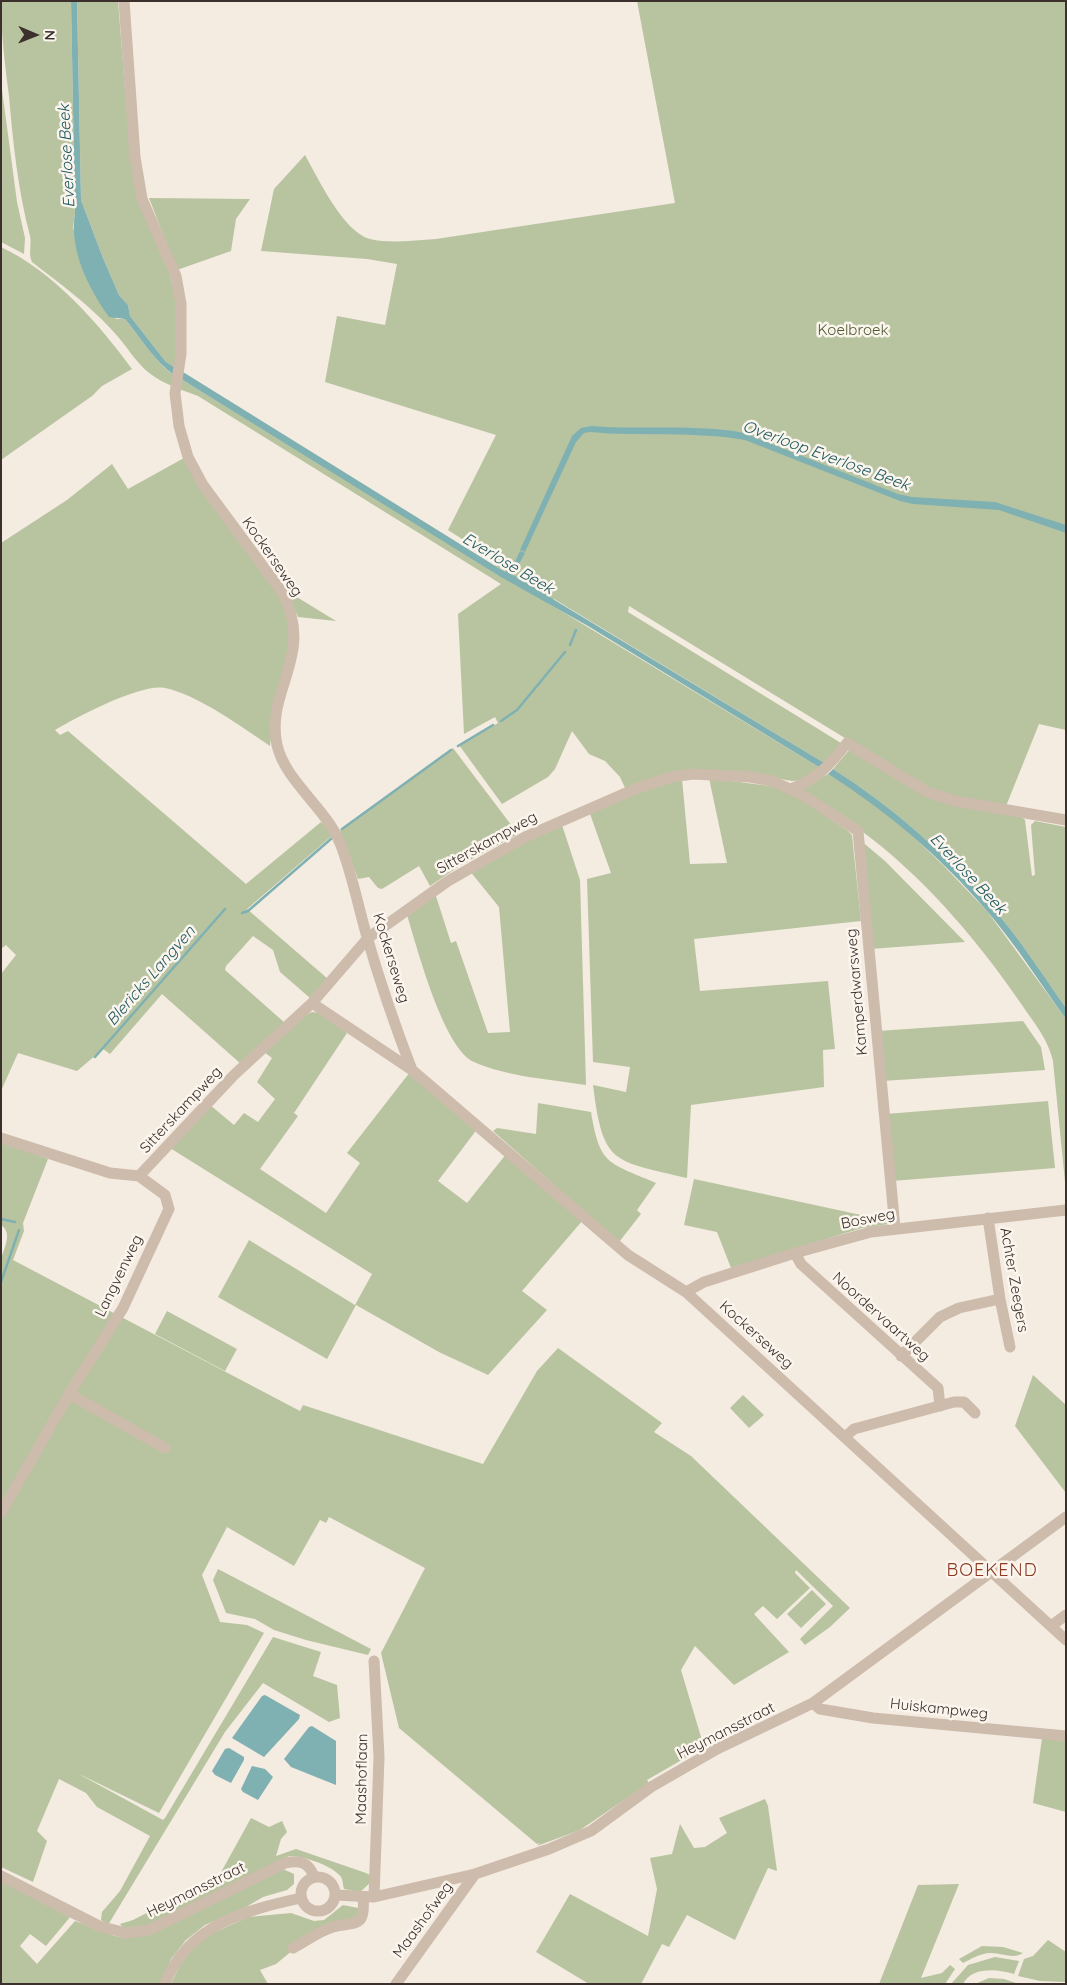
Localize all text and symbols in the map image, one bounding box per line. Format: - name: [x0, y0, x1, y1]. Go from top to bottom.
- north arrow: [10, 10, 60, 60]
- text: N: [41, 30, 59, 41]
- water label: Everlose Beek: [55, 104, 79, 208]
- park label: Koelbroek: [818, 321, 888, 339]
- water label: Overloop Everlose Beek: [740, 417, 912, 495]
- street label: Kockerseweg: [238, 514, 306, 600]
- water label: Everlose Beek: [459, 529, 557, 599]
- street label: Sitterskampweg: [434, 808, 540, 878]
- water label: Everlose Beek: [926, 830, 1010, 918]
- street label: Kockerseweg: [369, 911, 413, 1005]
- water label: Blericks Langven: [103, 922, 199, 1030]
- street label: Kamperdwarsweg: [842, 928, 872, 1056]
- street label: Sitterskampweg: [136, 1063, 226, 1157]
- street label: Bosweg: [839, 1205, 897, 1233]
- street label: Achter Zeegers: [996, 1226, 1032, 1334]
- street label: Langvenweg: [91, 1232, 147, 1320]
- street label: Noordervaartweg: [828, 1268, 934, 1366]
- street label: Kockerseweg: [715, 1297, 797, 1373]
- district label: BOEKEND: [946, 1560, 1038, 1582]
- street label: Huiskampweg: [889, 1695, 989, 1723]
- street label: Heymansstraat: [674, 1699, 778, 1763]
- street label: Maashoflaan: [352, 1733, 372, 1825]
- street label: Heymansstraat: [144, 1858, 248, 1922]
- street label: Maashofweg: [389, 1878, 457, 1962]

